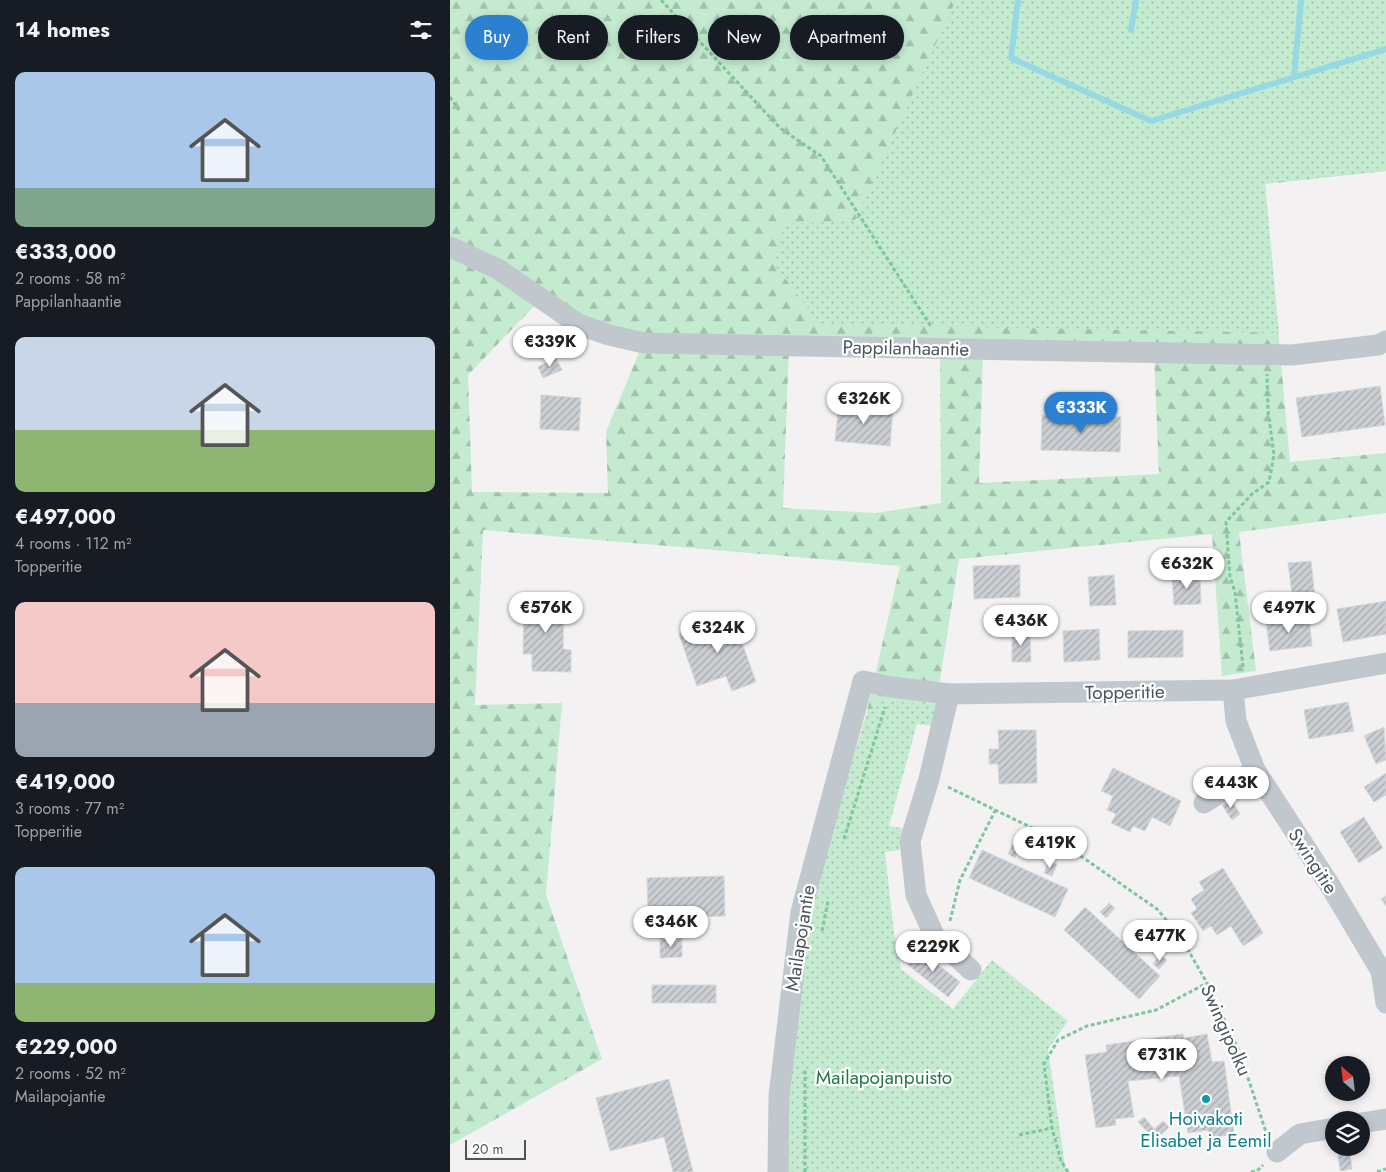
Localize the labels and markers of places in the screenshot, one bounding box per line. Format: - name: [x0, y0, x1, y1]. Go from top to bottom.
- pin: €339K: [515, 326, 585, 368]
- pin: €326K: [829, 382, 899, 425]
- pin: €333K: [1046, 392, 1116, 434]
- pin: €632K: [1152, 548, 1222, 590]
- pin: €576K: [511, 592, 581, 634]
- pin: €497K: [1254, 592, 1324, 634]
- pin: €436K: [986, 604, 1056, 647]
- pin: €324K: [683, 612, 753, 654]
- pin: €443K: [1196, 766, 1266, 809]
- pin: €419K: [1015, 826, 1085, 869]
- pin: €346K: [636, 906, 706, 948]
- pin: €477K: [1125, 920, 1195, 962]
- pin: €229K: [898, 930, 968, 973]
- pin: €731K: [1127, 1038, 1197, 1081]
- marker: Hoivakoti Elisabet ja Eemil: [1200, 1093, 1212, 1105]
- place label: Hoivakoti Elisabet ja Eemil: [1140, 1105, 1272, 1154]

